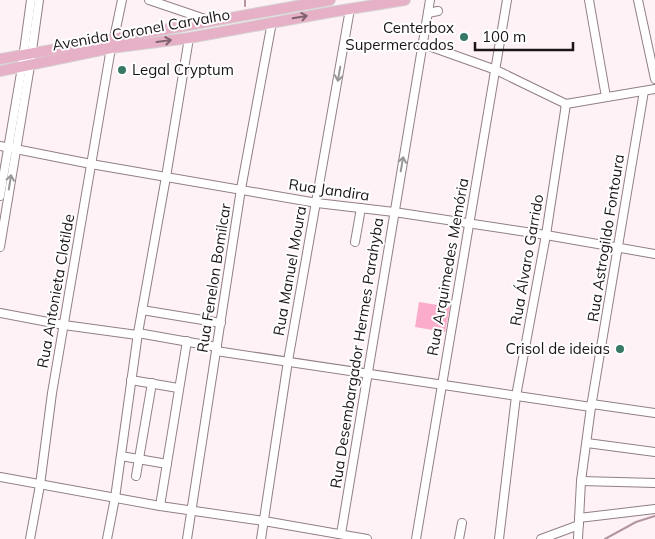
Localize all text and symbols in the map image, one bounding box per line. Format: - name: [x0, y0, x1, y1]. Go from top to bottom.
- street label: Avenida Coronel Carvalho: [51, 5, 231, 55]
- one-way arrow: [291, 12, 307, 22]
- place label: Centerbox Supermercados: [345, 18, 454, 54]
- scale bar: [475, 20, 572, 52]
- text: 100 m: [482, 27, 526, 46]
- marker: Centerbox Supermercados: [458, 31, 470, 43]
- one-way arrow: [156, 36, 172, 46]
- place label: Legal Cryptum: [132, 60, 234, 79]
- marker: Legal Cryptum: [116, 64, 128, 76]
- one-way arrow: [333, 66, 343, 82]
- street label: Rua Astrogildo Fontoura: [583, 153, 628, 323]
- one-way arrow: [398, 157, 408, 173]
- one-way arrow: [6, 174, 16, 190]
- street label: Rua Jandira: [287, 174, 371, 205]
- street label: Rua Arquimedes Memória: [423, 177, 473, 357]
- street label: Rua Álvaro Garrido: [506, 193, 547, 327]
- street label: Rua Fenelon Bomilcar: [192, 201, 235, 354]
- street label: Rua Manuel Moura: [269, 205, 310, 337]
- street label: Rua Antonieta Clotilde: [33, 212, 78, 369]
- street label: Rua Desembargador Hermes Parahyba: [326, 216, 387, 490]
- place label: Crisol de ideias: [505, 339, 610, 358]
- marker: Crisol de ideias: [614, 343, 626, 355]

